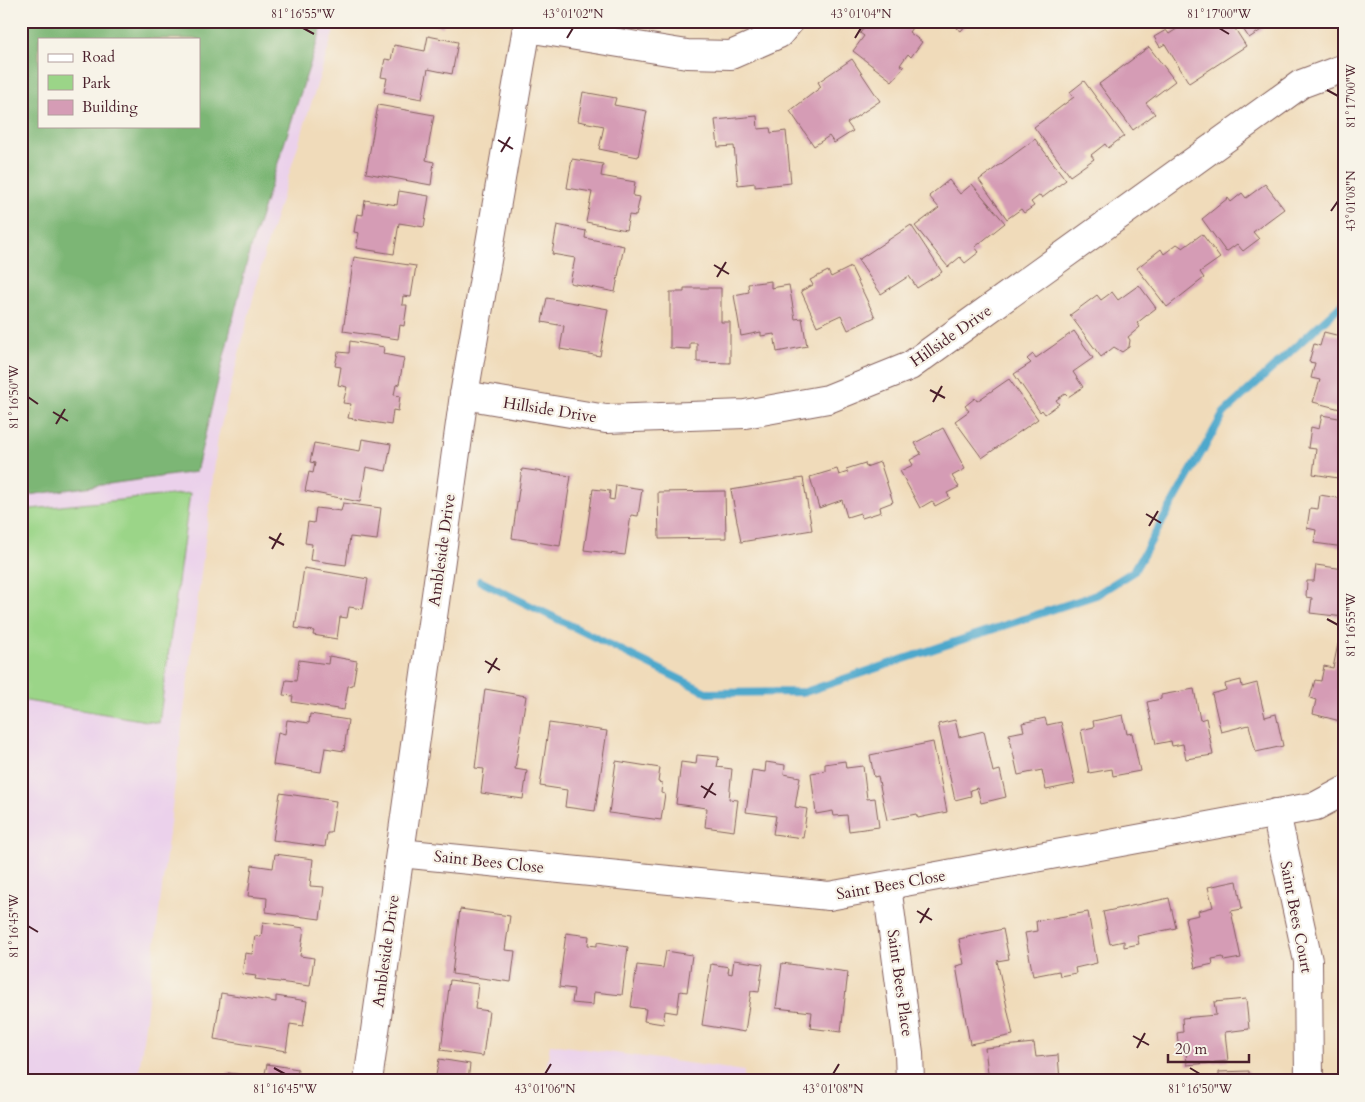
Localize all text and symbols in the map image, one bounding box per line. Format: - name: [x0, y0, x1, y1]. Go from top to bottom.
- text: 81°16'55"W: [271, 6, 336, 22]
- text: 43°01'02"N: [543, 6, 604, 22]
- text: 43°01'04"N: [831, 6, 892, 22]
- text: 81°17'00"W: [1187, 6, 1252, 22]
- legend: [38, 38, 200, 128]
- text: Road: [82, 47, 115, 67]
- text: 81°17'00"W: [1343, 63, 1359, 128]
- text: Park: [82, 73, 111, 93]
- text: Building: [82, 97, 138, 117]
- text: 43°01'08"N: [1343, 170, 1359, 231]
- street label: Hillside Drive: [906, 300, 996, 372]
- text: 81°16'50"W: [6, 364, 22, 429]
- street label: Hillside Drive: [502, 392, 598, 428]
- street label: Ambleside Drive: [423, 492, 461, 608]
- text: 81°16'55"W: [1343, 592, 1359, 657]
- street label: Saint Bees Close: [433, 845, 545, 879]
- street label: Saint Bees Court: [1274, 859, 1318, 975]
- street label: Saint Bees Close: [835, 865, 947, 905]
- text: 81°16'45"W: [6, 893, 22, 958]
- street label: Ambleside Drive: [367, 893, 405, 1009]
- street label: Saint Bees Place: [882, 928, 918, 1038]
- scale bar: [1168, 1032, 1249, 1064]
- text: 20 m: [1175, 1039, 1207, 1059]
- text: 81°16'45"W: [253, 1081, 318, 1097]
- text: 43°01'06"N: [515, 1081, 576, 1097]
- text: 43°01'08"N: [803, 1081, 864, 1097]
- text: 81°16'50"W: [1168, 1081, 1233, 1097]

